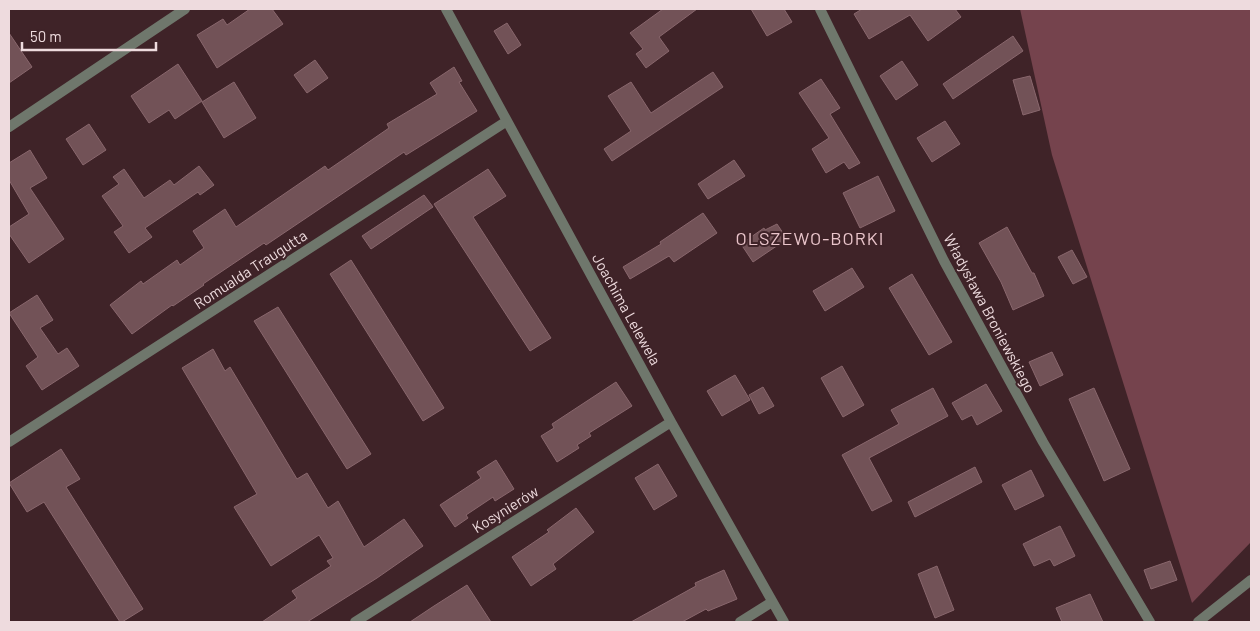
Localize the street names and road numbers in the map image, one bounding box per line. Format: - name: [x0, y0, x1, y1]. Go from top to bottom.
- street label: Romualda Traugutta: [190, 226, 310, 312]
- street label: Władysława Broniewskiego: [940, 230, 1040, 396]
- street label: Joachima Lelewela: [589, 250, 665, 368]
- street label: Kosynierów: [469, 482, 542, 536]

